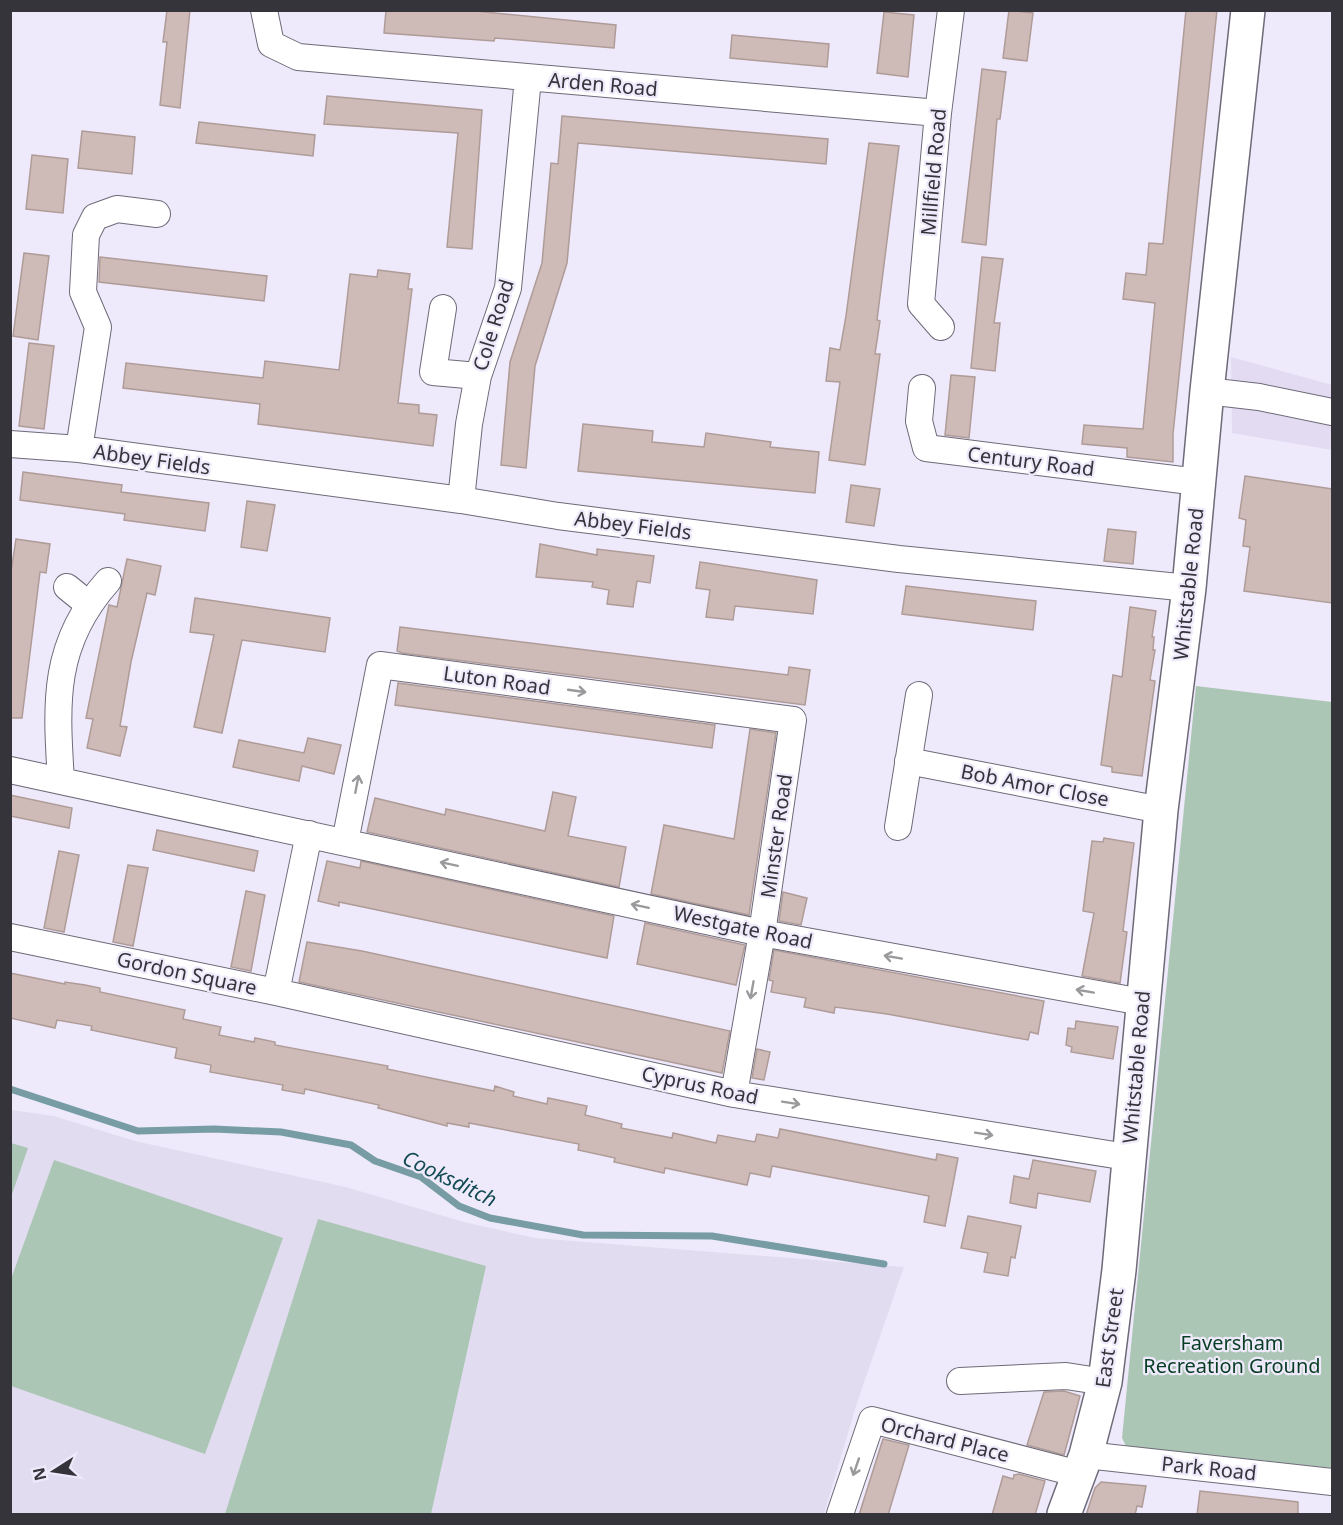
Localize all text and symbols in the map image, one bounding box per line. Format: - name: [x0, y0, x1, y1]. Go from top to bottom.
- street label: Arden Road: [547, 66, 659, 102]
- street label: Millfield Road: [914, 107, 952, 237]
- street label: Cole Road: [466, 276, 520, 374]
- street label: Abbey Fields: [92, 437, 212, 481]
- street label: Century Road: [966, 440, 1096, 482]
- street label: Abbey Fields: [573, 504, 693, 546]
- street label: Whitstable Road: [1167, 506, 1209, 662]
- street label: Luton Road: [442, 659, 552, 701]
- one-way arrow: [567, 686, 587, 697]
- street label: Bob Amor Close: [959, 757, 1111, 813]
- street label: Minster Road: [754, 772, 798, 900]
- one-way arrow: [352, 775, 363, 795]
- one-way arrow: [440, 858, 459, 870]
- street label: Westgate Road: [671, 899, 815, 955]
- one-way arrow: [631, 900, 650, 911]
- street label: Gordon Square: [115, 945, 259, 1001]
- one-way arrow: [884, 951, 903, 962]
- one-way arrow: [746, 980, 757, 1000]
- one-way arrow: [1075, 986, 1095, 997]
- street label: Whitstable Road: [1116, 989, 1156, 1145]
- street label: Cyprus Road: [639, 1059, 761, 1111]
- one-way arrow: [781, 1098, 801, 1109]
- one-way arrow: [973, 1128, 993, 1139]
- water label: Cooksditch: [398, 1143, 502, 1213]
- street label: East Street: [1089, 1287, 1129, 1389]
- park label: Faversham Recreation Ground: [1143, 1329, 1321, 1379]
- street label: Orchard Place: [878, 1410, 1012, 1468]
- north arrow: [24, 1441, 84, 1501]
- street label: Park Road: [1160, 1450, 1258, 1486]
- one-way arrow: [849, 1457, 860, 1476]
- text: N: [27, 1465, 51, 1483]

